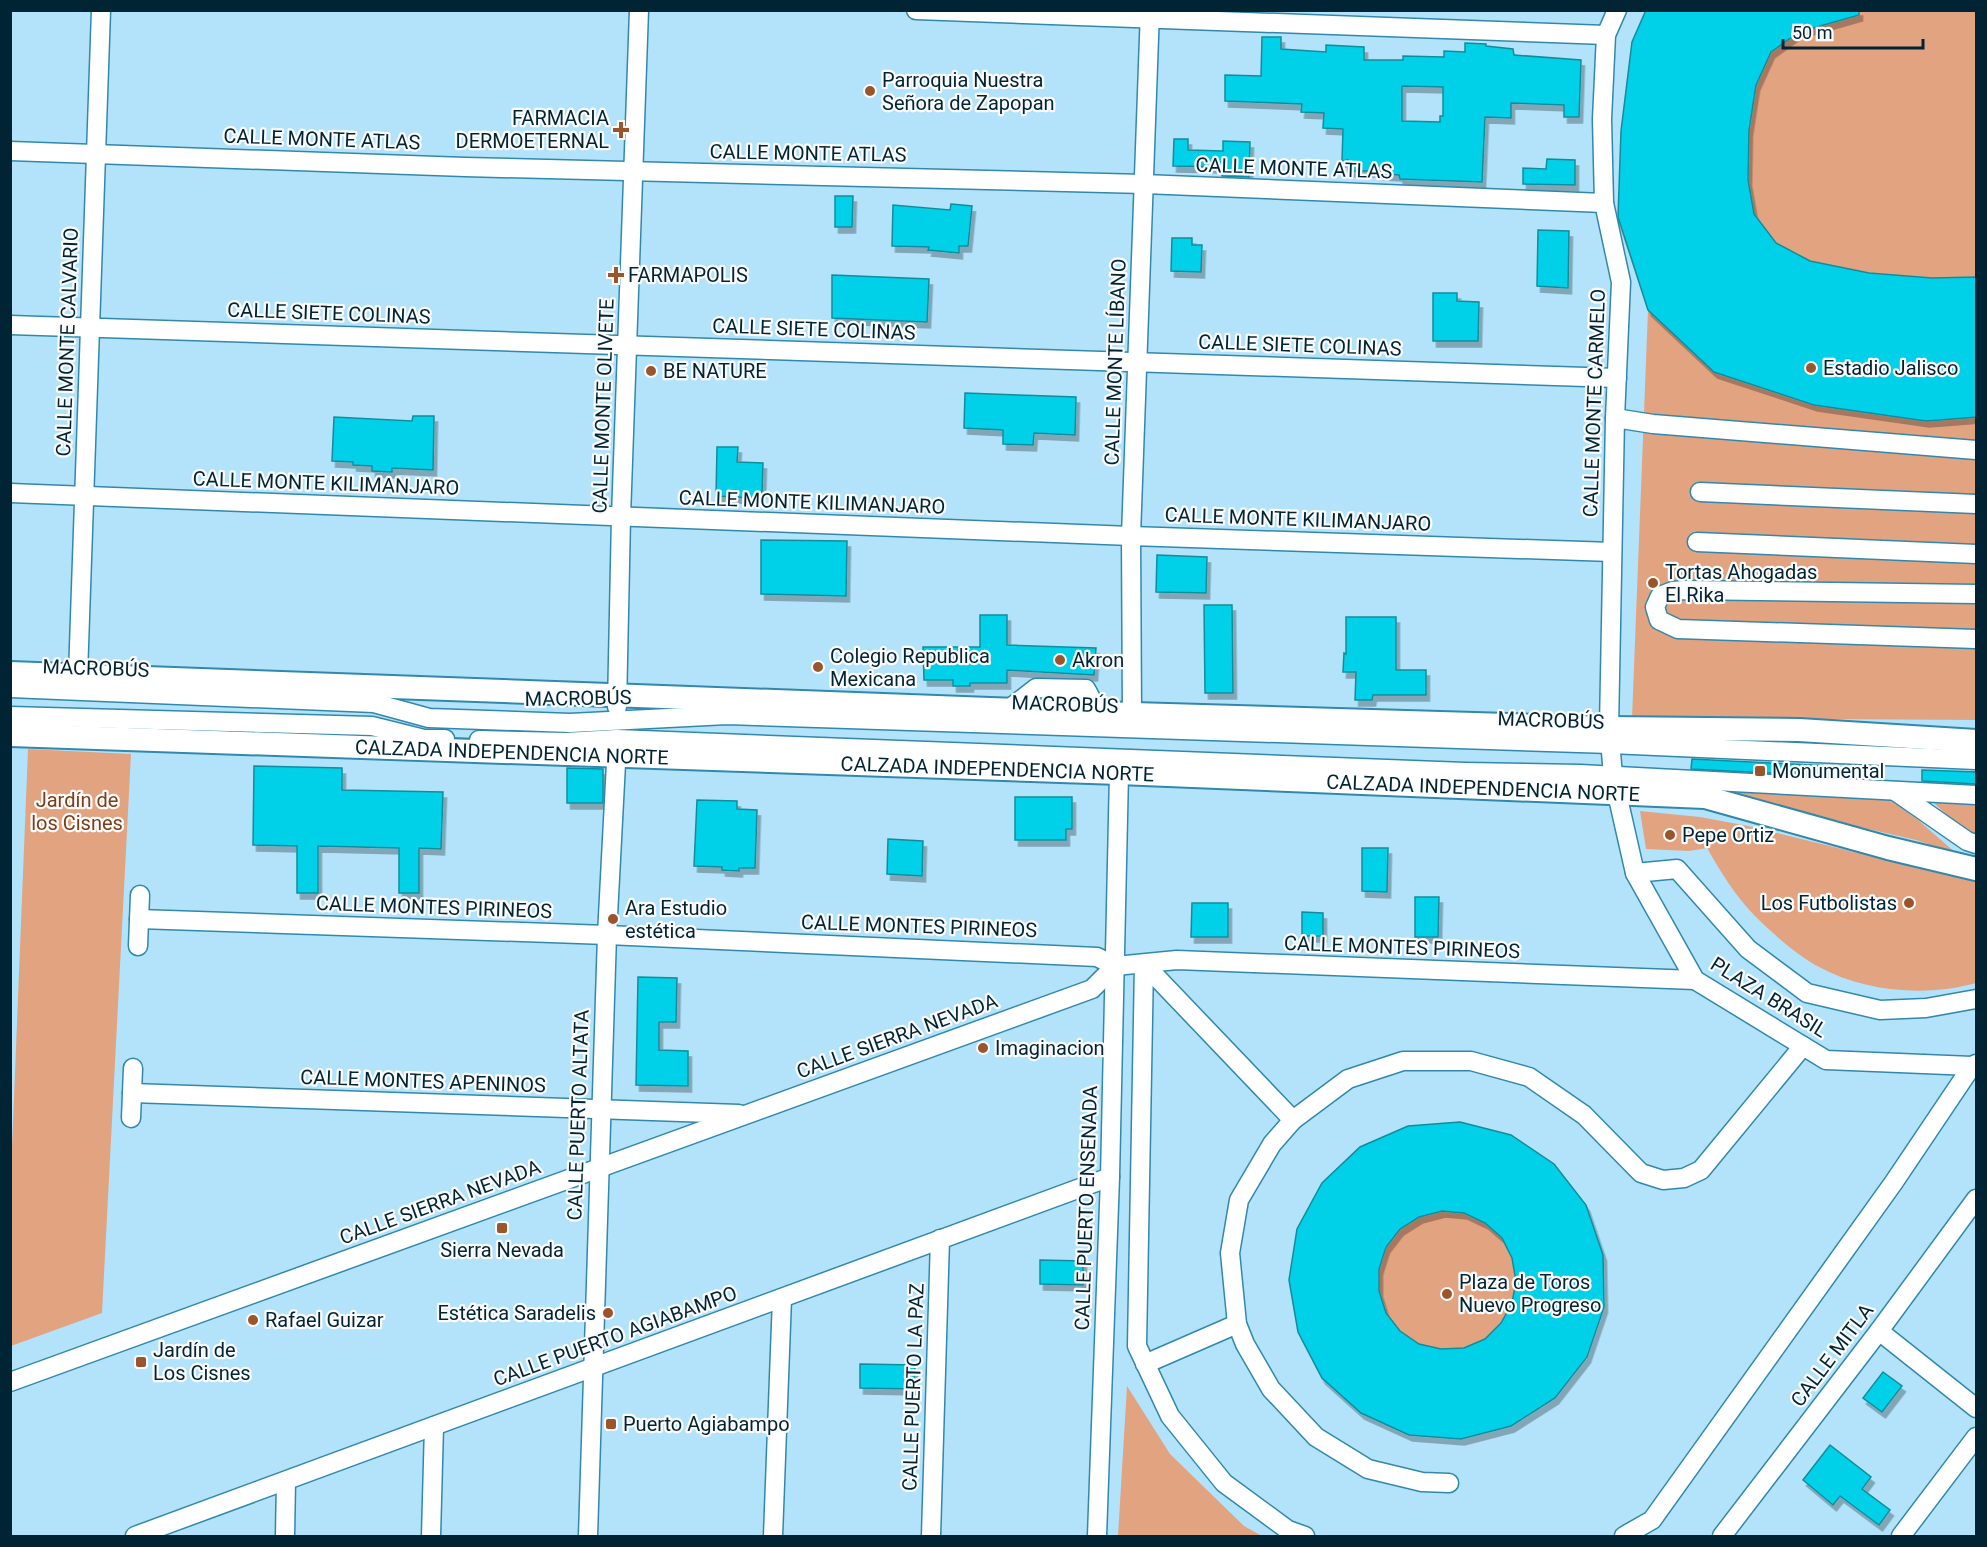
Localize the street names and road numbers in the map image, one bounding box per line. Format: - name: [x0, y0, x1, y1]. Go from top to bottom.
- street label: CALLE MONTE ATLAS: [223, 124, 421, 154]
- street label: CALLE MONTE ATLAS: [709, 139, 907, 167]
- street label: CALLE MONTE ATLAS: [1195, 153, 1393, 183]
- street label: CALLE MONTE CALVARIO: [51, 227, 83, 457]
- street label: CALLE MONTE LÍBANO: [1099, 258, 1131, 466]
- street label: CALLE MONTE CARMELO: [1578, 288, 1610, 518]
- street label: CALLE SIETE COLINAS: [227, 297, 431, 329]
- street label: CALLE MONTE OLIVETE: [587, 298, 619, 514]
- street label: CALLE SIETE COLINAS: [712, 313, 916, 345]
- street label: CALLE SIETE COLINAS: [1198, 329, 1402, 361]
- street label: CALLE MONTE KILIMANJARO: [192, 466, 460, 500]
- street label: CALLE MONTE KILIMANJARO: [678, 485, 946, 519]
- street label: CALLE MONTE KILIMANJARO: [1164, 502, 1432, 536]
- street label: MACROBÚS: [42, 654, 150, 682]
- street label: MACROBÚS: [524, 685, 632, 711]
- street label: MACROBÚS: [1011, 690, 1119, 718]
- street label: MACROBÚS: [1497, 706, 1605, 734]
- street label: CALZADA INDEPENDENCIA NORTE: [354, 735, 669, 770]
- street label: CALZADA INDEPENDENCIA NORTE: [840, 751, 1155, 786]
- street label: CALZADA INDEPENDENCIA NORTE: [1326, 769, 1640, 806]
- street label: CALLE MONTES PIRINEOS: [315, 891, 553, 923]
- street label: CALLE MONTES PIRINEOS: [800, 910, 1038, 942]
- street label: CALLE MONTES PIRINEOS: [1283, 931, 1521, 963]
- street label: PLAZA BRASIL: [1706, 952, 1832, 1042]
- street label: CALLE SIERRA NEVADA: [793, 988, 1001, 1084]
- street label: CALLE PUERTO ALTATA: [562, 1009, 594, 1221]
- street label: CALLE MONTES APENINOS: [300, 1065, 546, 1097]
- street label: CALLE PUERTO ENSENADA: [1070, 1085, 1102, 1331]
- street label: CALLE SIERRA NEVADA: [336, 1154, 544, 1250]
- street label: CALLE PUERTO AGIABAMPO: [490, 1281, 740, 1391]
- street label: CALLE PUERTO LA PAZ: [897, 1283, 929, 1491]
- street label: CALLE MITLA: [1786, 1299, 1878, 1411]

